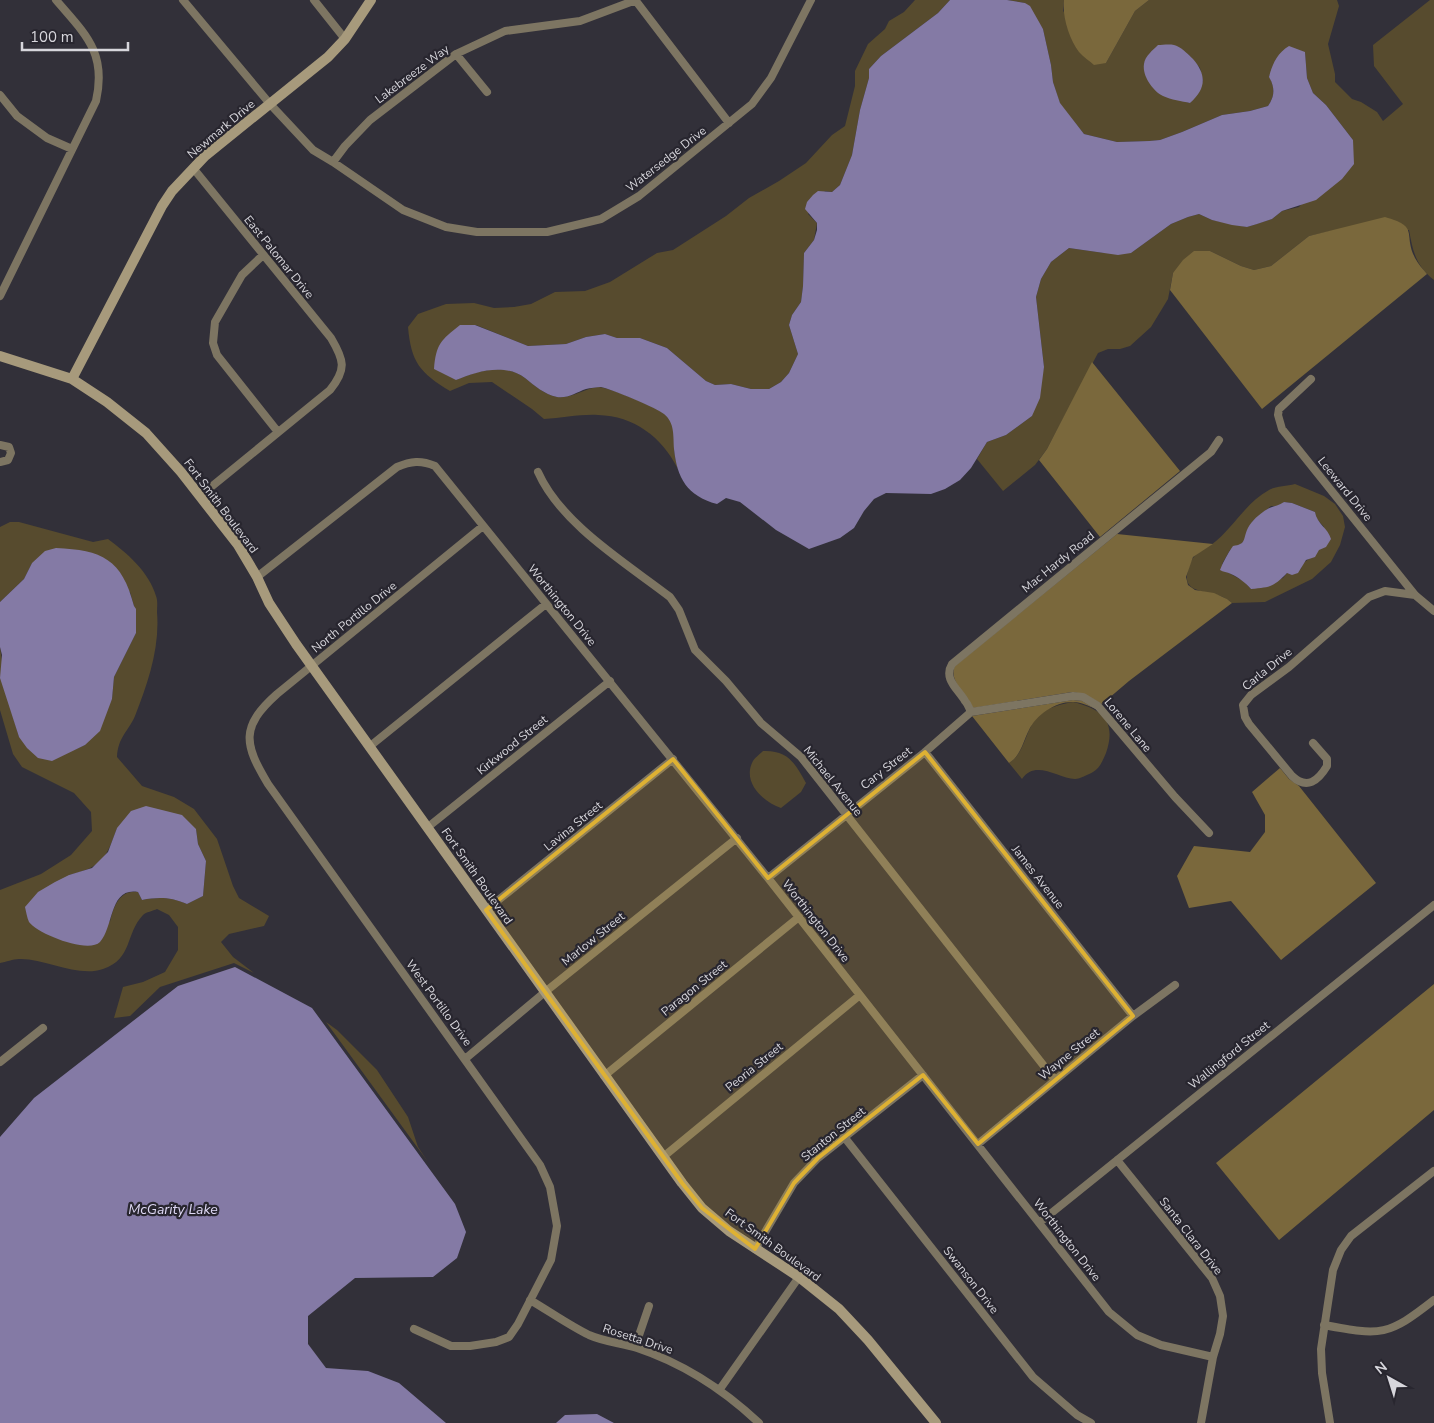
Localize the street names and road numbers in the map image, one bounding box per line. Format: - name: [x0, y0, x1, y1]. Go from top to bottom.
- street label: Lakebreeze Way: [372, 40, 453, 107]
- street label: Newmark Drive: [184, 96, 258, 162]
- street label: Watersedge Drive: [623, 123, 709, 195]
- street label: East Palomar Drive: [241, 212, 317, 302]
- street label: Leeward Drive: [1314, 454, 1376, 524]
- street label: Fort Smith Boulevard: [180, 456, 262, 556]
- street label: Mac Hardy Road: [1018, 528, 1098, 596]
- street label: Worthington Drive: [524, 561, 600, 649]
- street label: North Portillo Drive: [308, 578, 400, 656]
- street label: Carla Drive: [1239, 644, 1295, 694]
- street label: Lorene Lane: [1101, 695, 1155, 755]
- street label: Kirkwood Street: [473, 711, 551, 778]
- street label: Cary Street: [857, 742, 916, 793]
- street label: Michael Avenue: [800, 743, 866, 819]
- street label: Lavina Street: [540, 797, 606, 854]
- street label: Fort Smith Boulevard: [438, 825, 516, 927]
- street label: James Avenue: [1007, 841, 1068, 912]
- street label: Worthington Drive: [779, 876, 853, 966]
- street label: Marlow Street: [558, 908, 629, 969]
- street label: Paragon Street: [658, 956, 731, 1020]
- street label: West Portillo Drive: [402, 957, 476, 1049]
- street label: Wallingford Street: [1185, 1017, 1274, 1093]
- street label: Wayne Street: [1035, 1024, 1103, 1084]
- street label: Peoria Street: [722, 1038, 787, 1095]
- street label: Stanton Street: [798, 1103, 869, 1165]
- street label: Santa Clara Drive: [1156, 1194, 1226, 1278]
- street label: Worthington Drive: [1030, 1195, 1104, 1285]
- street label: Fort Smith Boulevard: [722, 1205, 824, 1285]
- street label: Swanson Drive: [940, 1243, 1002, 1317]
- street label: Rosetta Drive: [601, 1320, 675, 1358]

